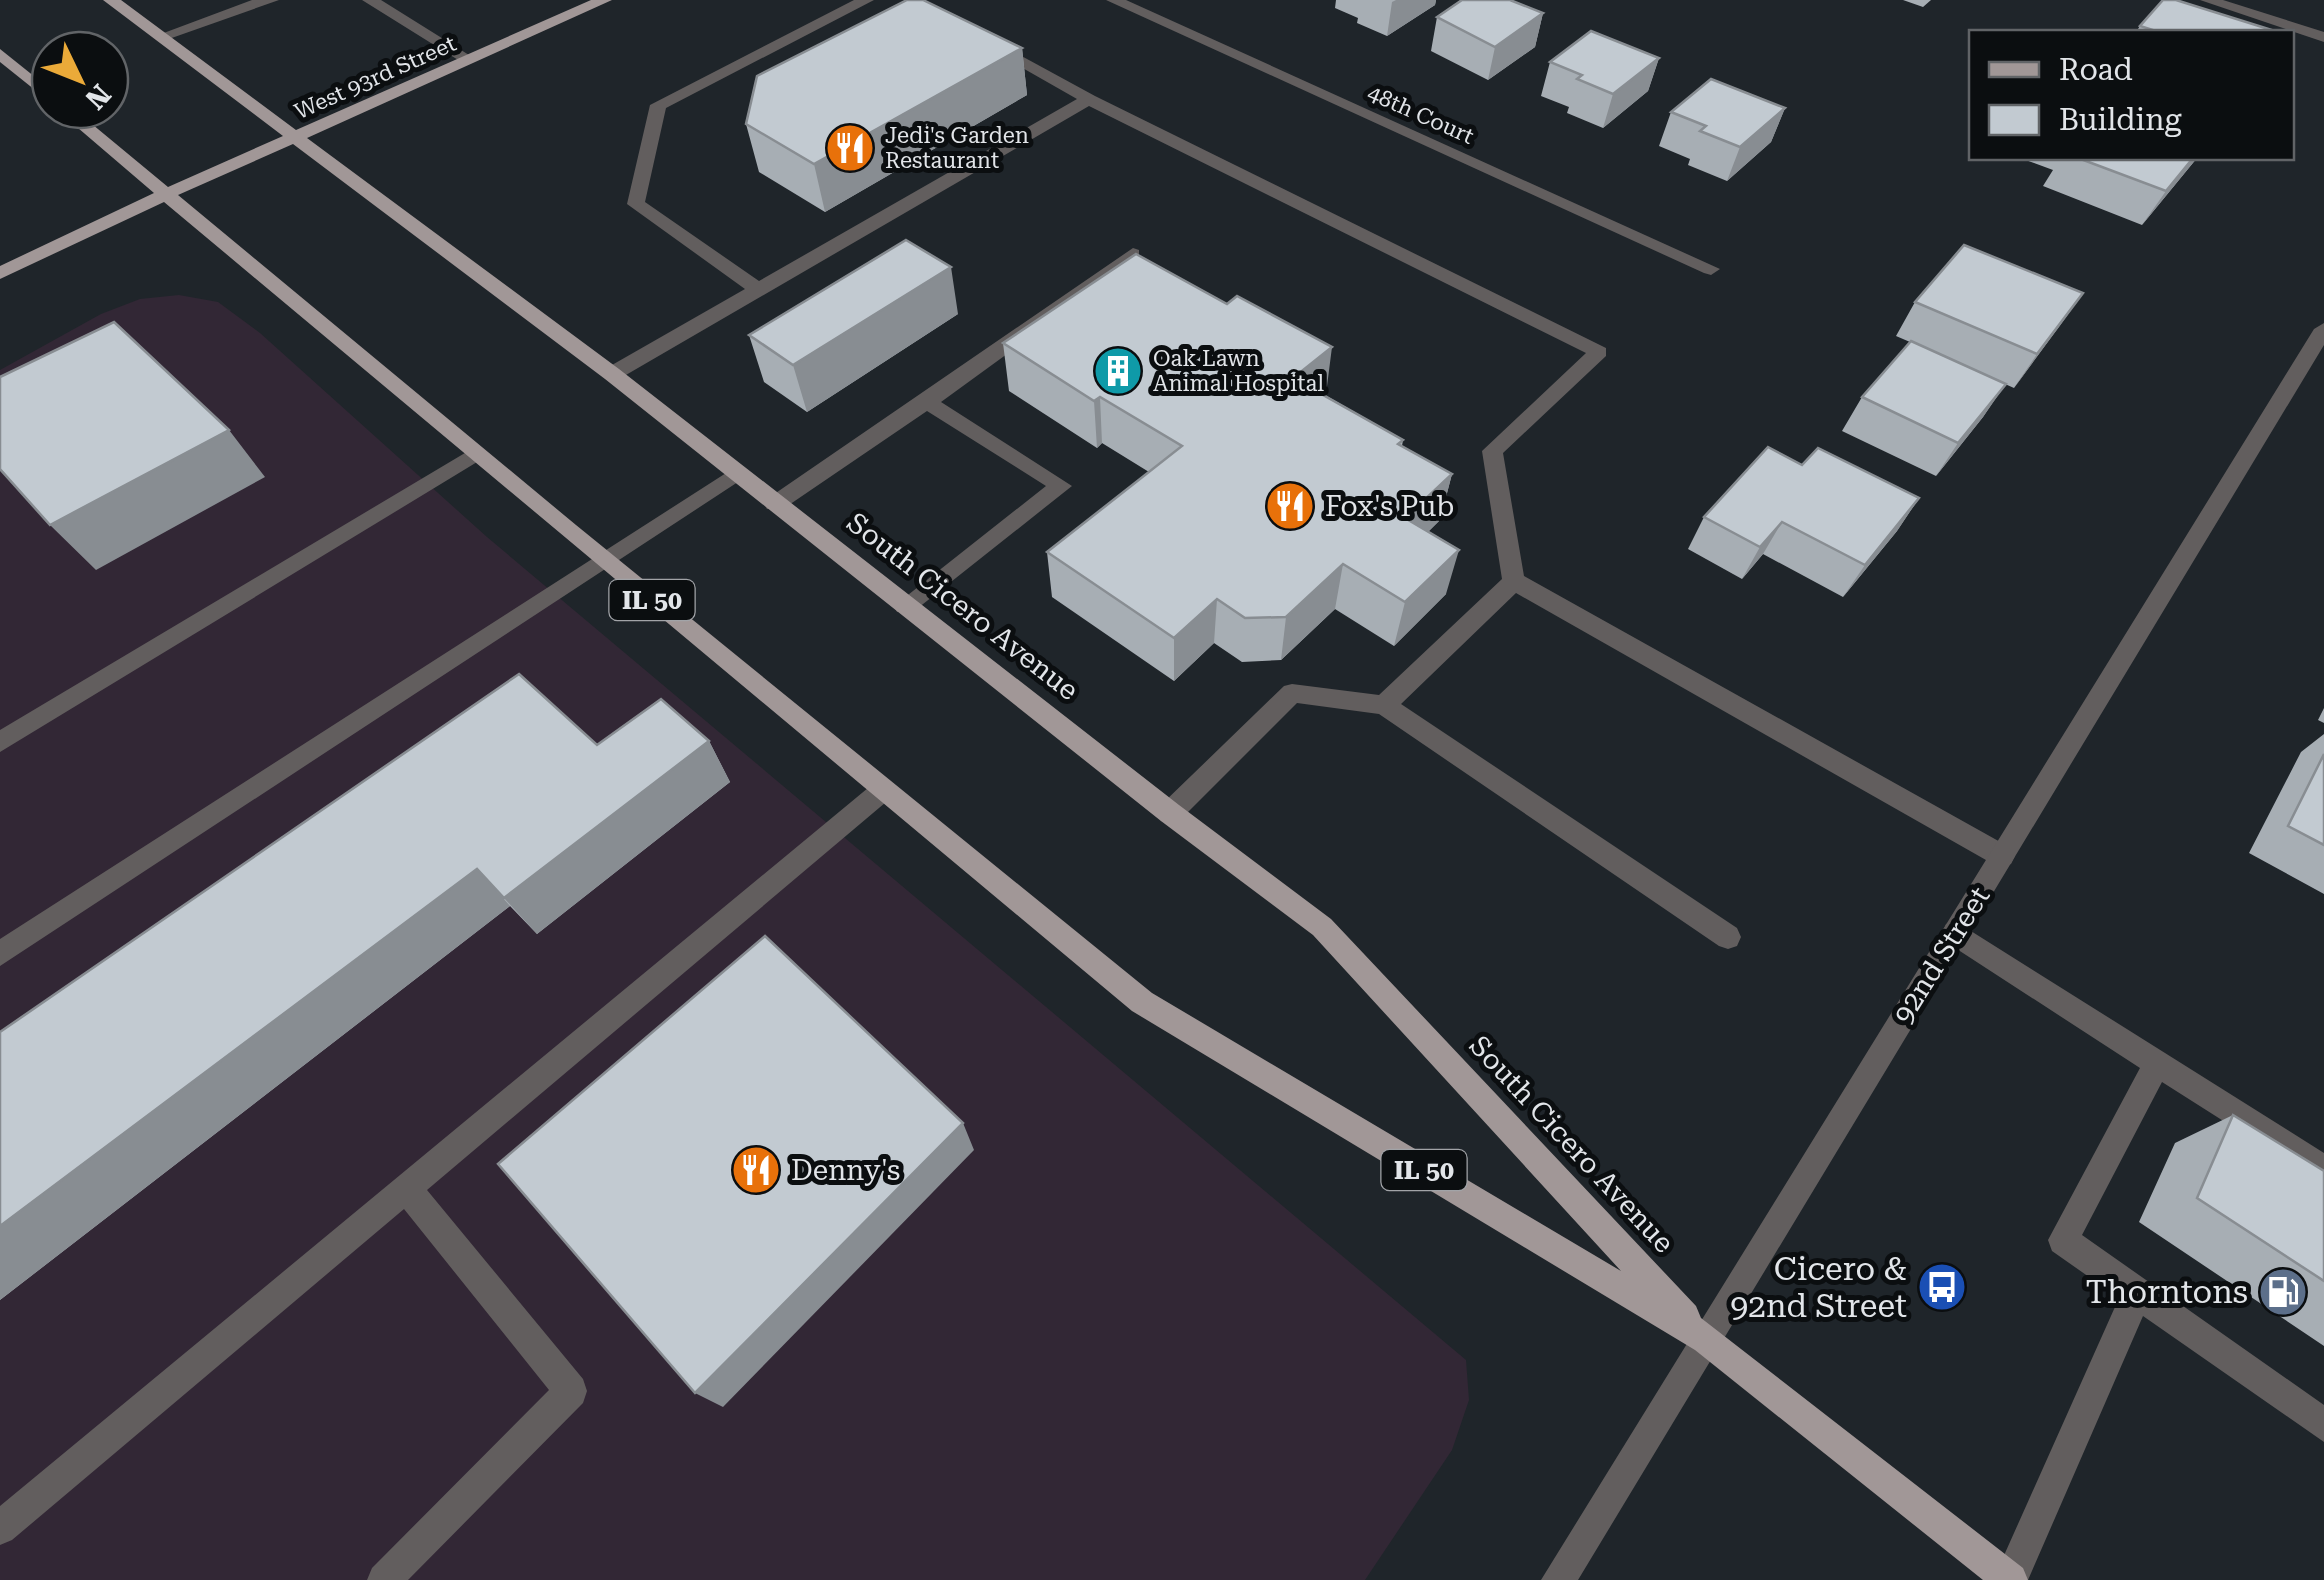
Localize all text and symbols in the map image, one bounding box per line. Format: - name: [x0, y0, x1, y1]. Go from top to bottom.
- north arrow: [30, 30, 130, 130]
- legend: [1969, 30, 2294, 160]
- street label: West 93rd Street: [291, 31, 460, 124]
- text: Road: [2059, 52, 2133, 87]
- text: N: [78, 78, 117, 116]
- street label: 48th Court: [1364, 80, 1478, 149]
- text: Building: [2059, 102, 2182, 137]
- restaurant icon: Jedi's Garden Restaurant: [824, 122, 876, 174]
- place label: Jedi's Garden Restaurant: [885, 123, 1029, 173]
- building icon: Oak Lawn Animal Hospital: [1092, 345, 1144, 397]
- place label: Oak Lawn Animal Hospital: [1153, 346, 1324, 396]
- restaurant icon: Fox's Pub: [1264, 480, 1316, 532]
- place label: Fox's Pub: [1325, 490, 1454, 523]
- street label: South Cicero Avenue: [841, 506, 1085, 707]
- road number: IL 50: [610, 580, 694, 620]
- street label: 92nd Street: [1886, 881, 1996, 1030]
- street label: South Cicero Avenue: [1463, 1029, 1681, 1260]
- restaurant icon: Denny's: [730, 1144, 782, 1196]
- road number: IL 50: [1382, 1150, 1466, 1190]
- place label: Denny's: [791, 1154, 900, 1187]
- place label: Cicero & 92nd Street: [1730, 1250, 1907, 1325]
- bus stop icon: Cicero & 92nd Street: [1916, 1261, 1968, 1313]
- fuel station icon: Thorntons: [2257, 1266, 2309, 1318]
- place label: Thorntons: [2085, 1273, 2248, 1311]

